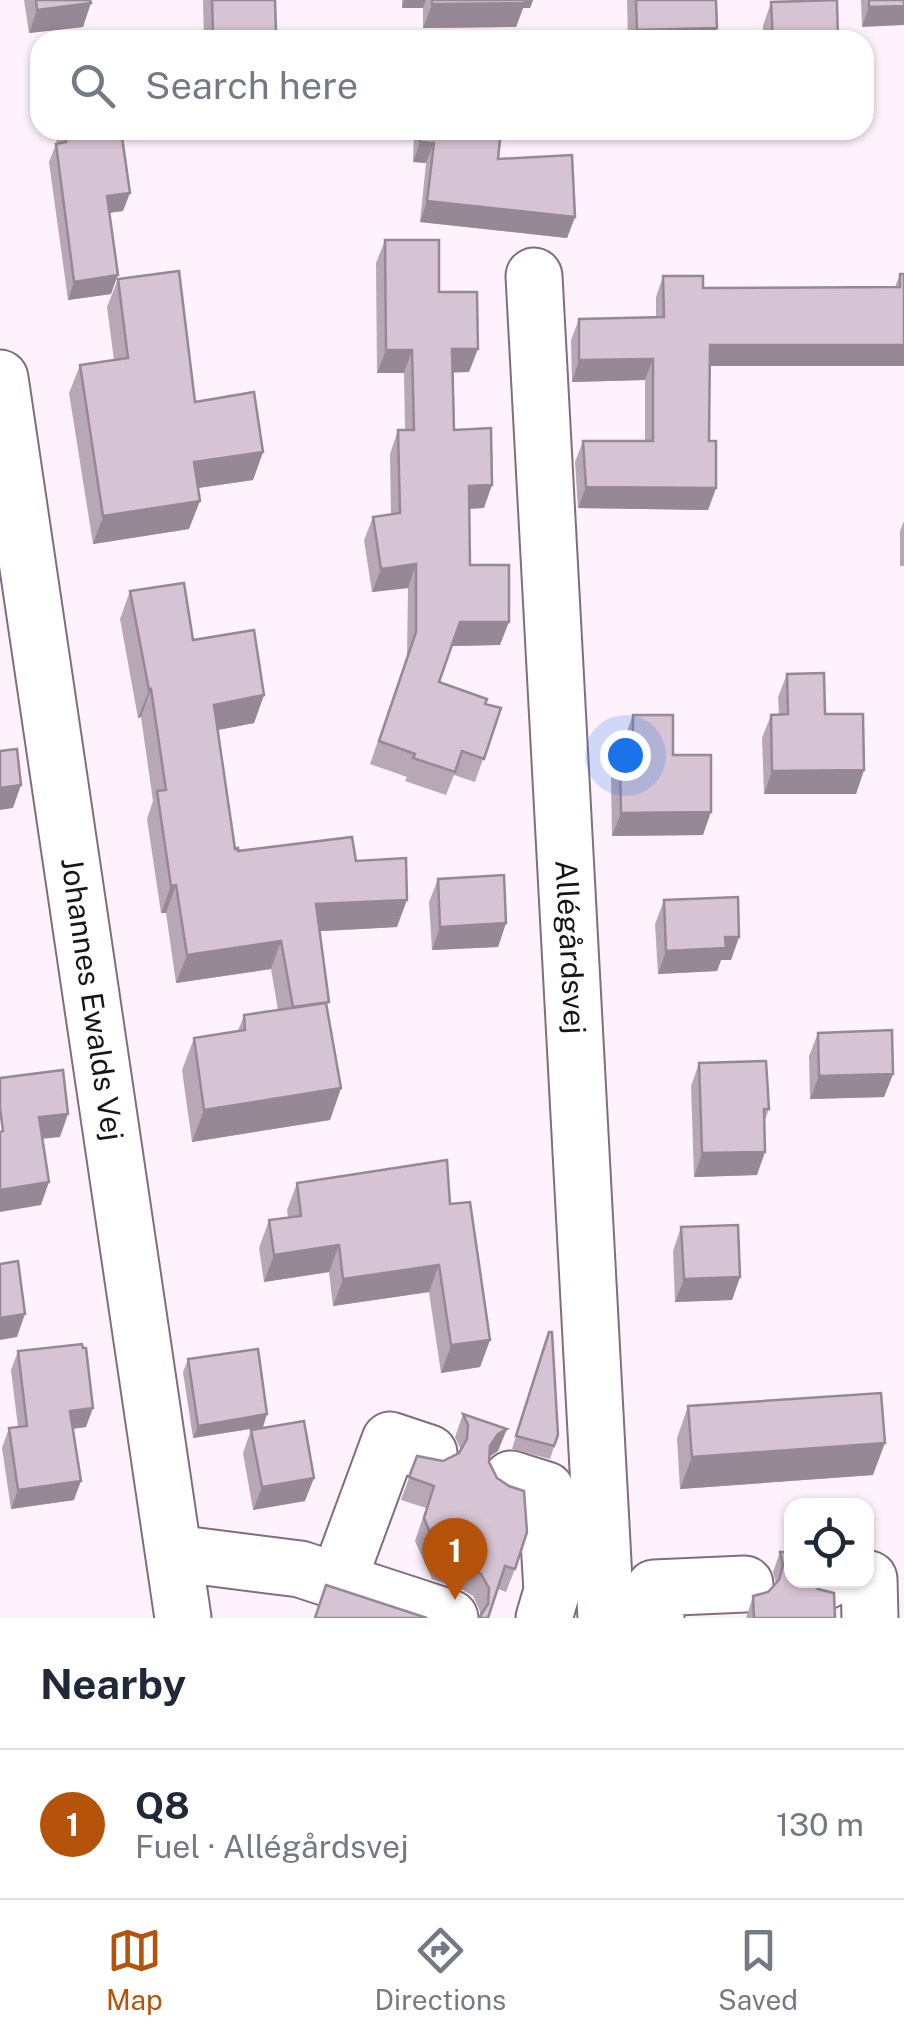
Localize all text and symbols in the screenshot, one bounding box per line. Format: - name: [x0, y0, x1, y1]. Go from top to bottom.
- search box: [30, 30, 874, 140]
- icon: search: [65, 58, 120, 113]
- text: Search here: [145, 63, 358, 108]
- your location: [600, 730, 651, 781]
- street label: Johannes Ewalds Vej: [54, 855, 131, 1143]
- street label: Allégårdsvej: [548, 859, 594, 1035]
- map controls: [784, 1498, 874, 1588]
- button: locate: [784, 1498, 874, 1588]
- pin: 1: [422, 1518, 488, 1600]
- text: Nearby: [40, 1659, 186, 1708]
- text: Q8: [135, 1783, 190, 1828]
- text: 1: [66, 1806, 79, 1843]
- text: 130 m: [776, 1806, 864, 1843]
- text: Fuel · Allégårdsvej: [135, 1828, 409, 1865]
- tab: Map: [106, 1923, 163, 2016]
- tab: Directions: [375, 1923, 506, 2016]
- tab: Saved: [718, 1923, 798, 2016]

